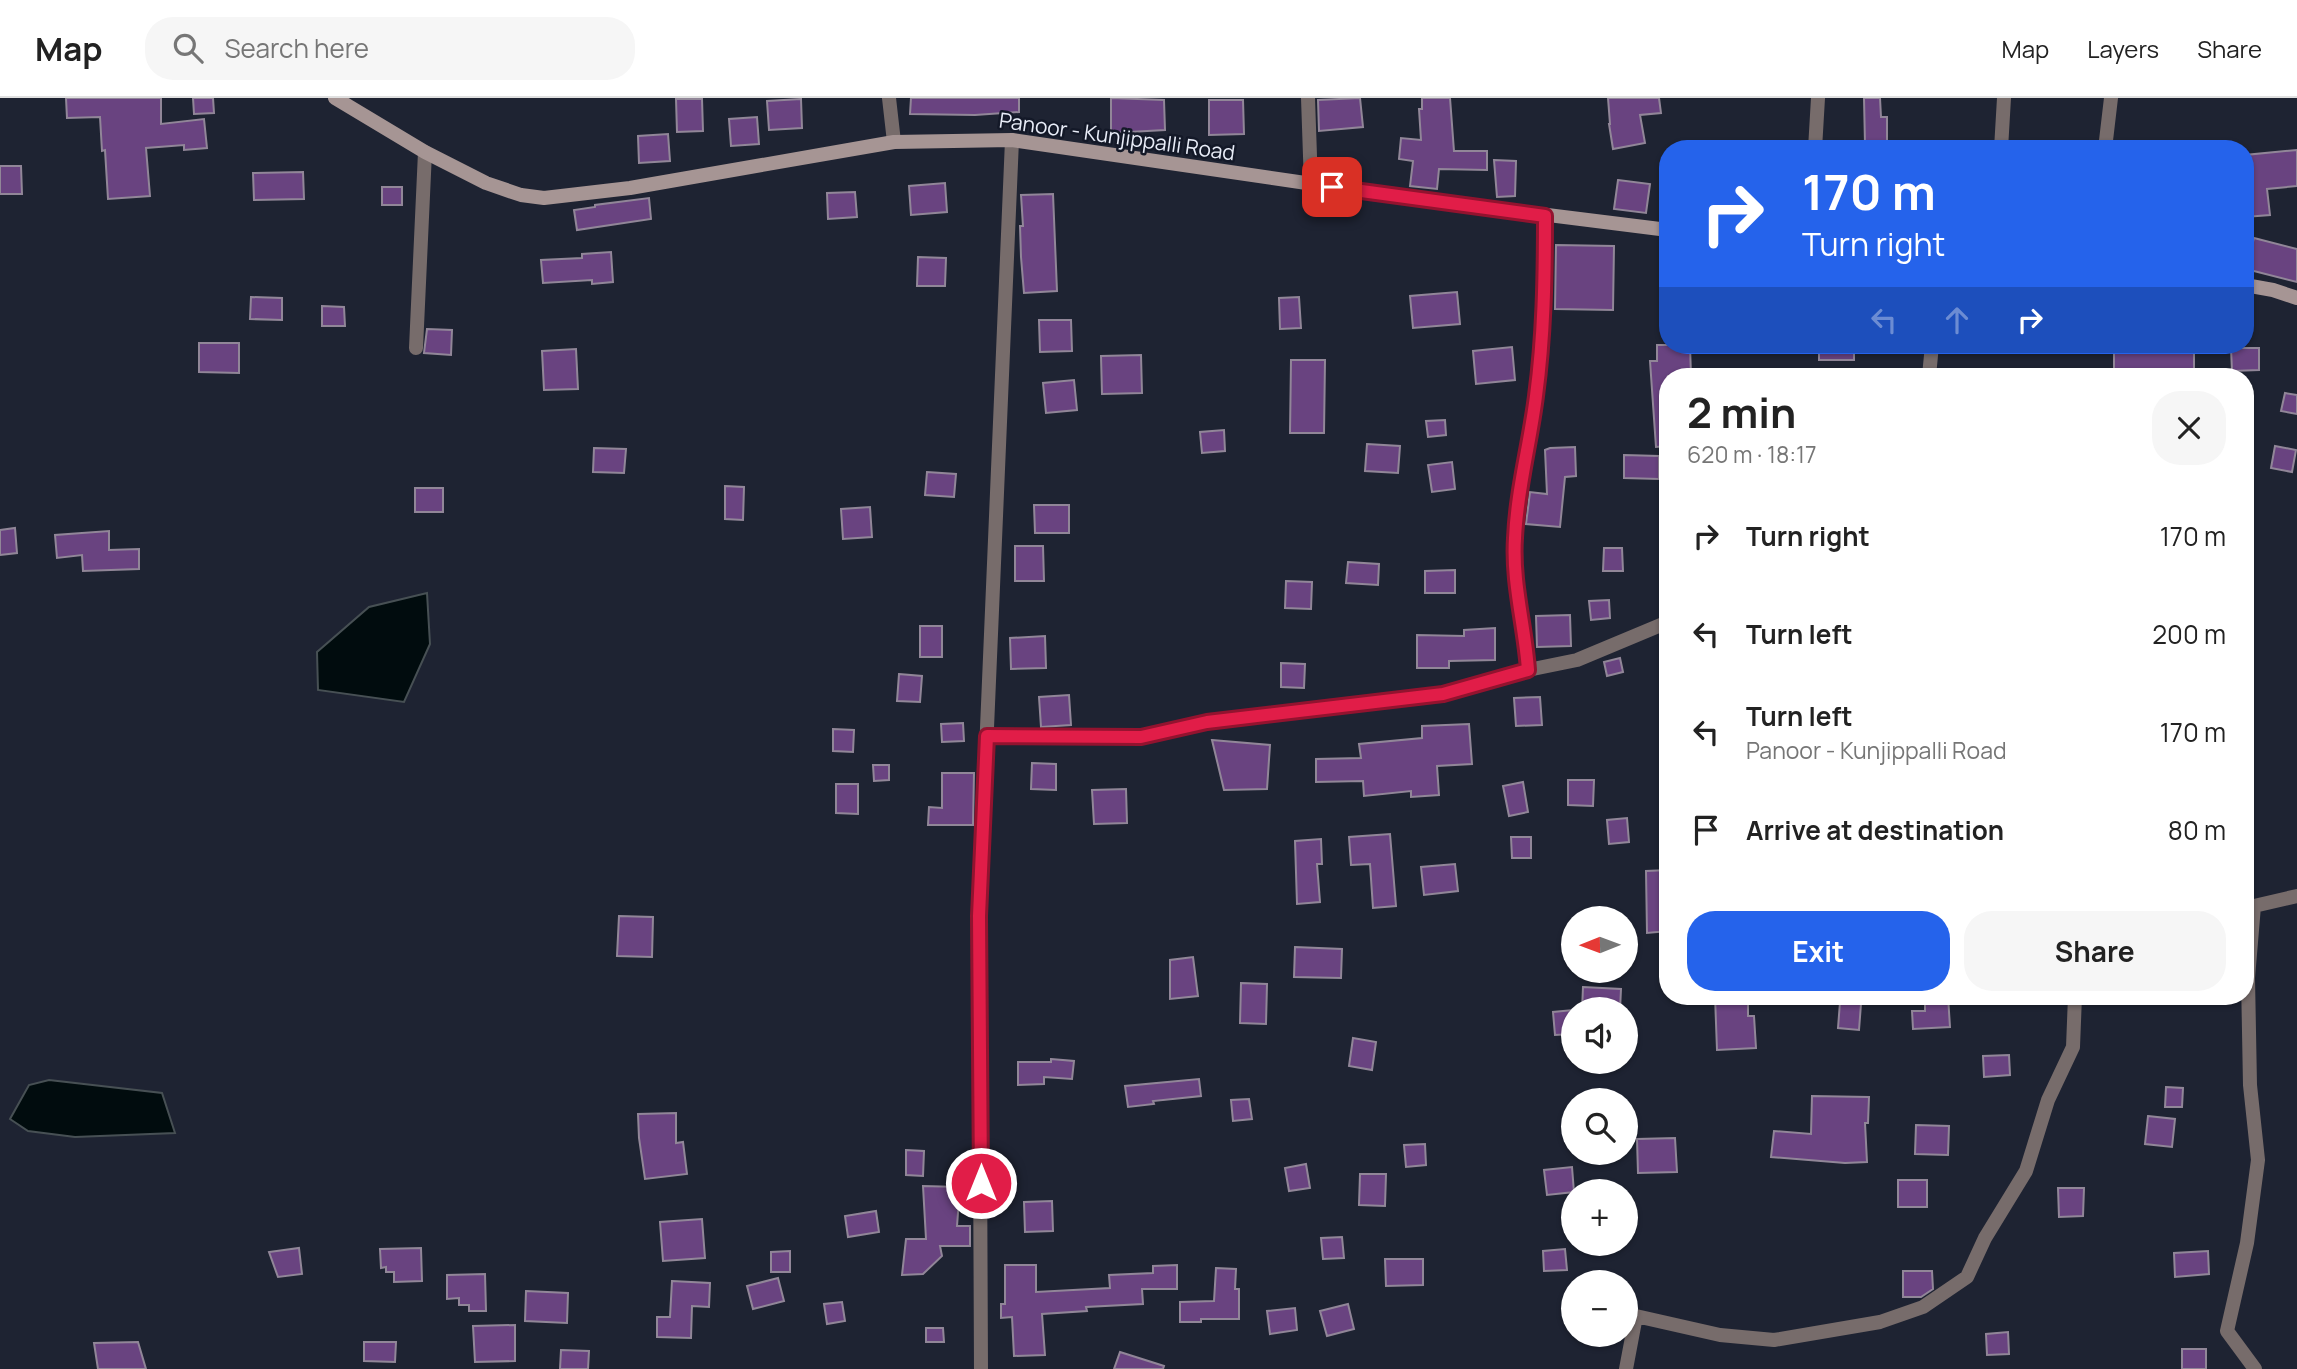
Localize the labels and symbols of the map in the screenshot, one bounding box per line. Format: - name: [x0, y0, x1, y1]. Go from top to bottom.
- street label: Panoor - Kunjippalli Road: [997, 106, 1237, 166]
- pin: [1302, 157, 1362, 217]
- north arrow: [1561, 906, 1638, 984]
- position arrow: [944, 1146, 1018, 1220]

